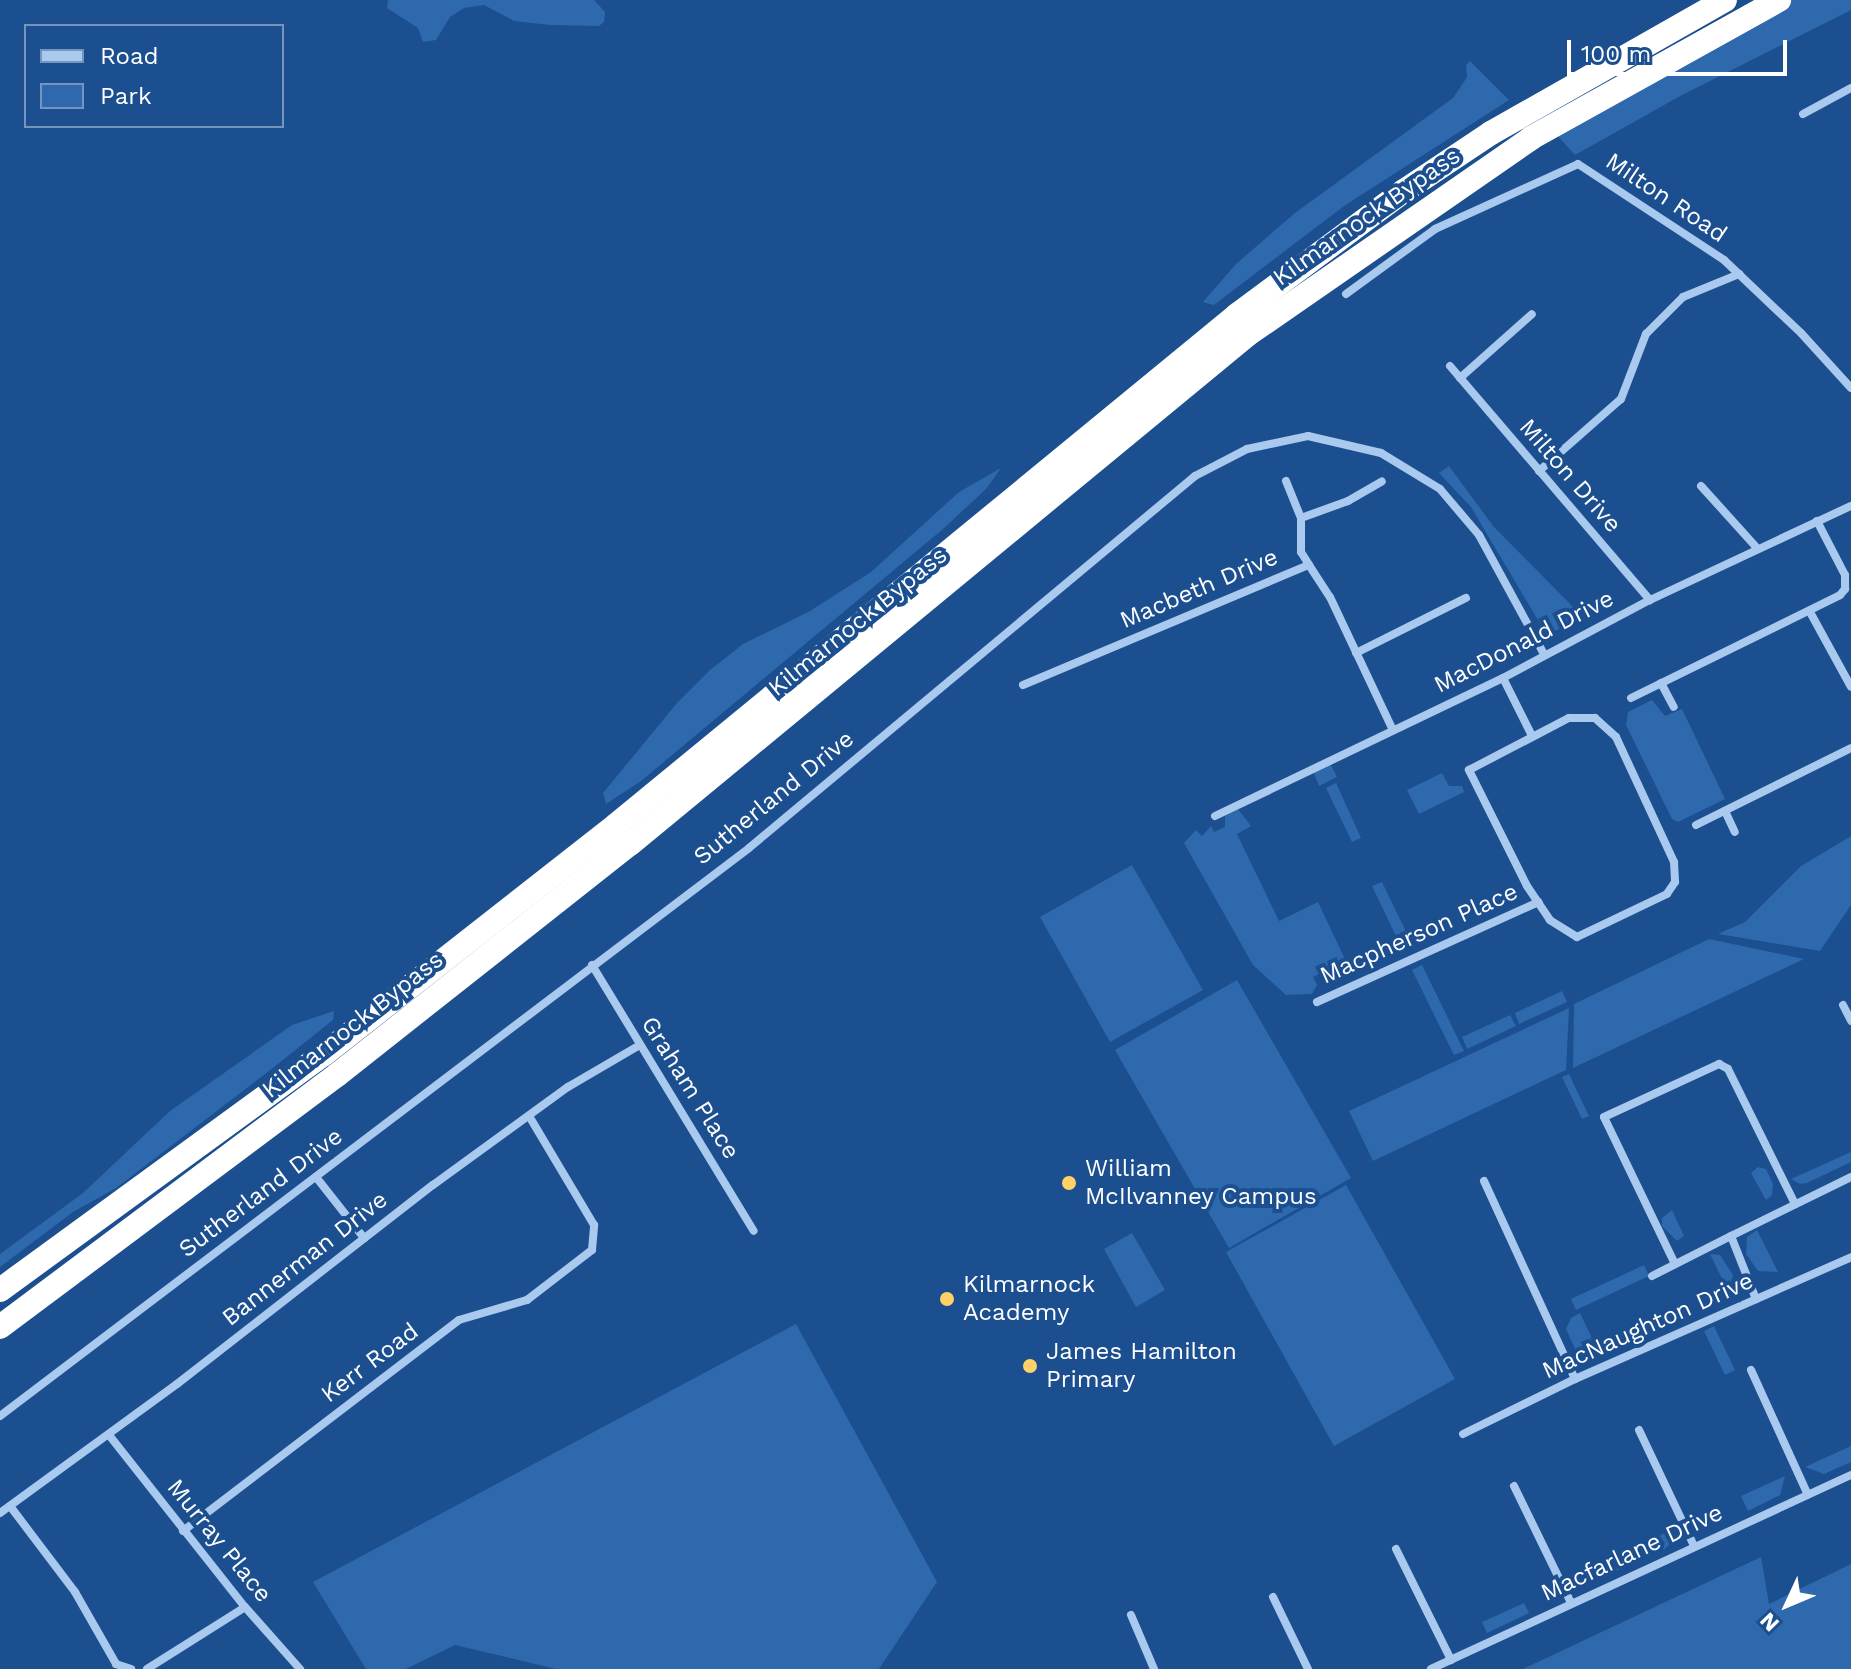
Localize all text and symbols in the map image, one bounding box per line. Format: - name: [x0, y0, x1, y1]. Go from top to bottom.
- legend: [24, 24, 284, 128]
- scale bar: [1571, 24, 1791, 74]
- text: 100 m: [1581, 40, 1651, 68]
- text: Road: [100, 42, 159, 70]
- text: Park: [100, 82, 152, 110]
- street label: Kilmarnock Bypass: [1268, 141, 1466, 293]
- street label: Milton Road: [1600, 147, 1732, 249]
- street label: Milton Drive: [1513, 413, 1627, 539]
- street label: Kilmarnock Bypass: [763, 541, 953, 703]
- street label: Macbeth Drive: [1116, 543, 1282, 635]
- street label: MacDonald Drive: [1429, 584, 1619, 700]
- street label: Sutherland Drive: [688, 725, 860, 871]
- street label: Macpherson Place: [1316, 877, 1522, 991]
- street label: Kilmarnock Bypass: [257, 945, 449, 1105]
- street label: Graham Place: [635, 1011, 745, 1165]
- street label: Sutherland Drive: [174, 1122, 348, 1264]
- place label: William McIlvanney Campus: [1085, 1155, 1317, 1211]
- marker: William McIlvanney Campus: [1060, 1174, 1078, 1192]
- street label: Bannerman Drive: [217, 1186, 393, 1332]
- street label: MacNaughton Drive: [1538, 1267, 1758, 1385]
- place label: Kilmarnock Academy: [963, 1271, 1095, 1327]
- marker: Kilmarnock Academy: [938, 1290, 956, 1308]
- street label: Kerr Road: [315, 1317, 425, 1409]
- place label: James Hamilton Primary: [1046, 1338, 1237, 1394]
- marker: James Hamilton Primary: [1021, 1357, 1039, 1375]
- street label: Murray Place: [160, 1473, 278, 1609]
- street label: Macfarlane Drive: [1537, 1498, 1727, 1608]
- north arrow: [1747, 1565, 1827, 1645]
- text: N: [1755, 1607, 1784, 1637]

